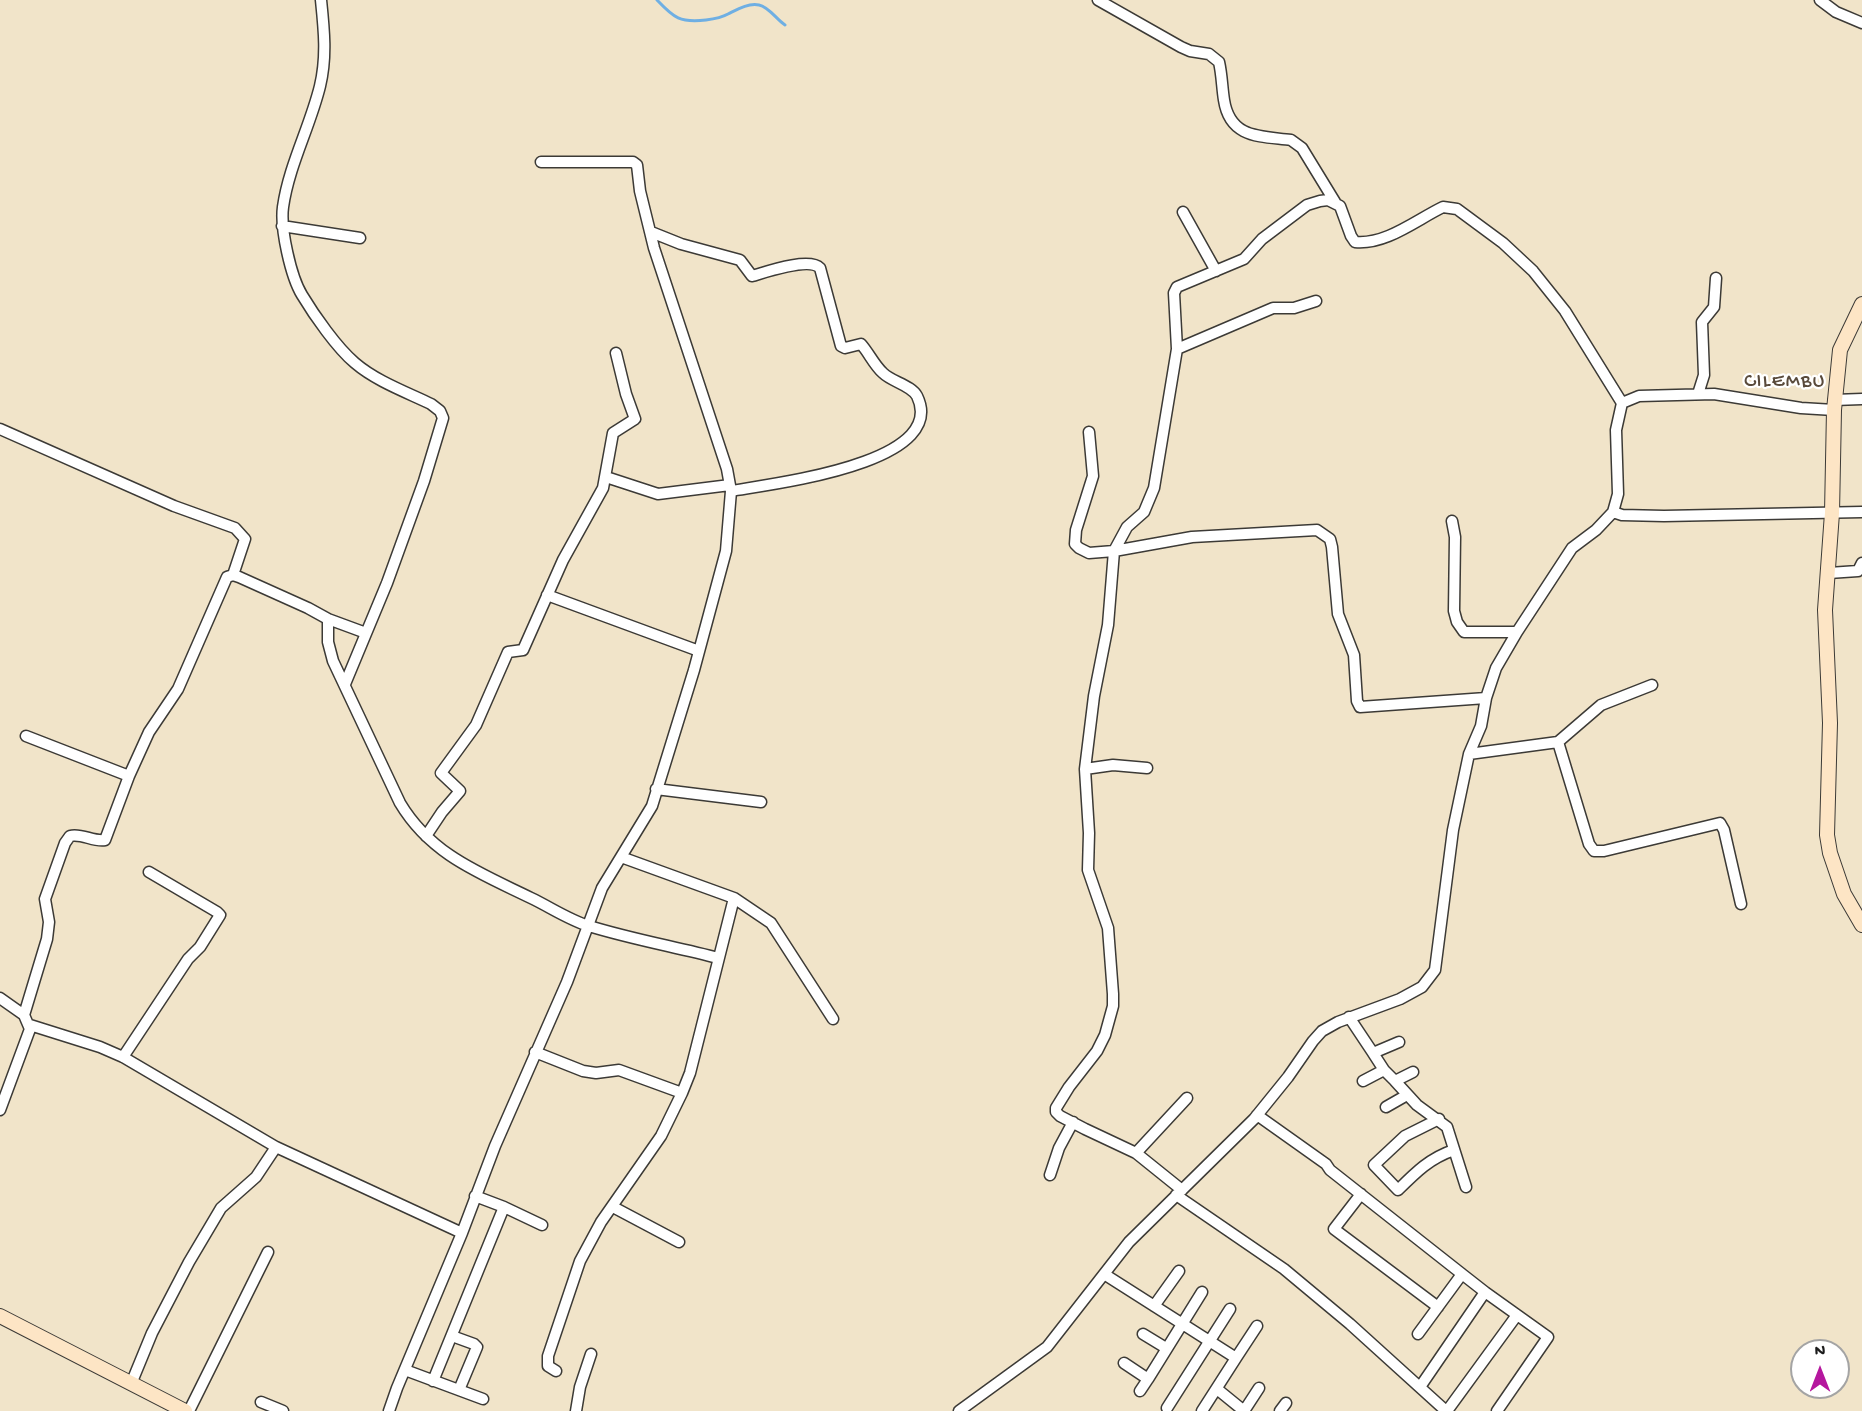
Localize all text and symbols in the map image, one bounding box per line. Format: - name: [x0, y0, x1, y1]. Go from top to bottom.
- district label: CILEMBU: [1744, 371, 1826, 395]
- north arrow: [1790, 1339, 1850, 1399]
- text: N: [1815, 1343, 1825, 1362]

